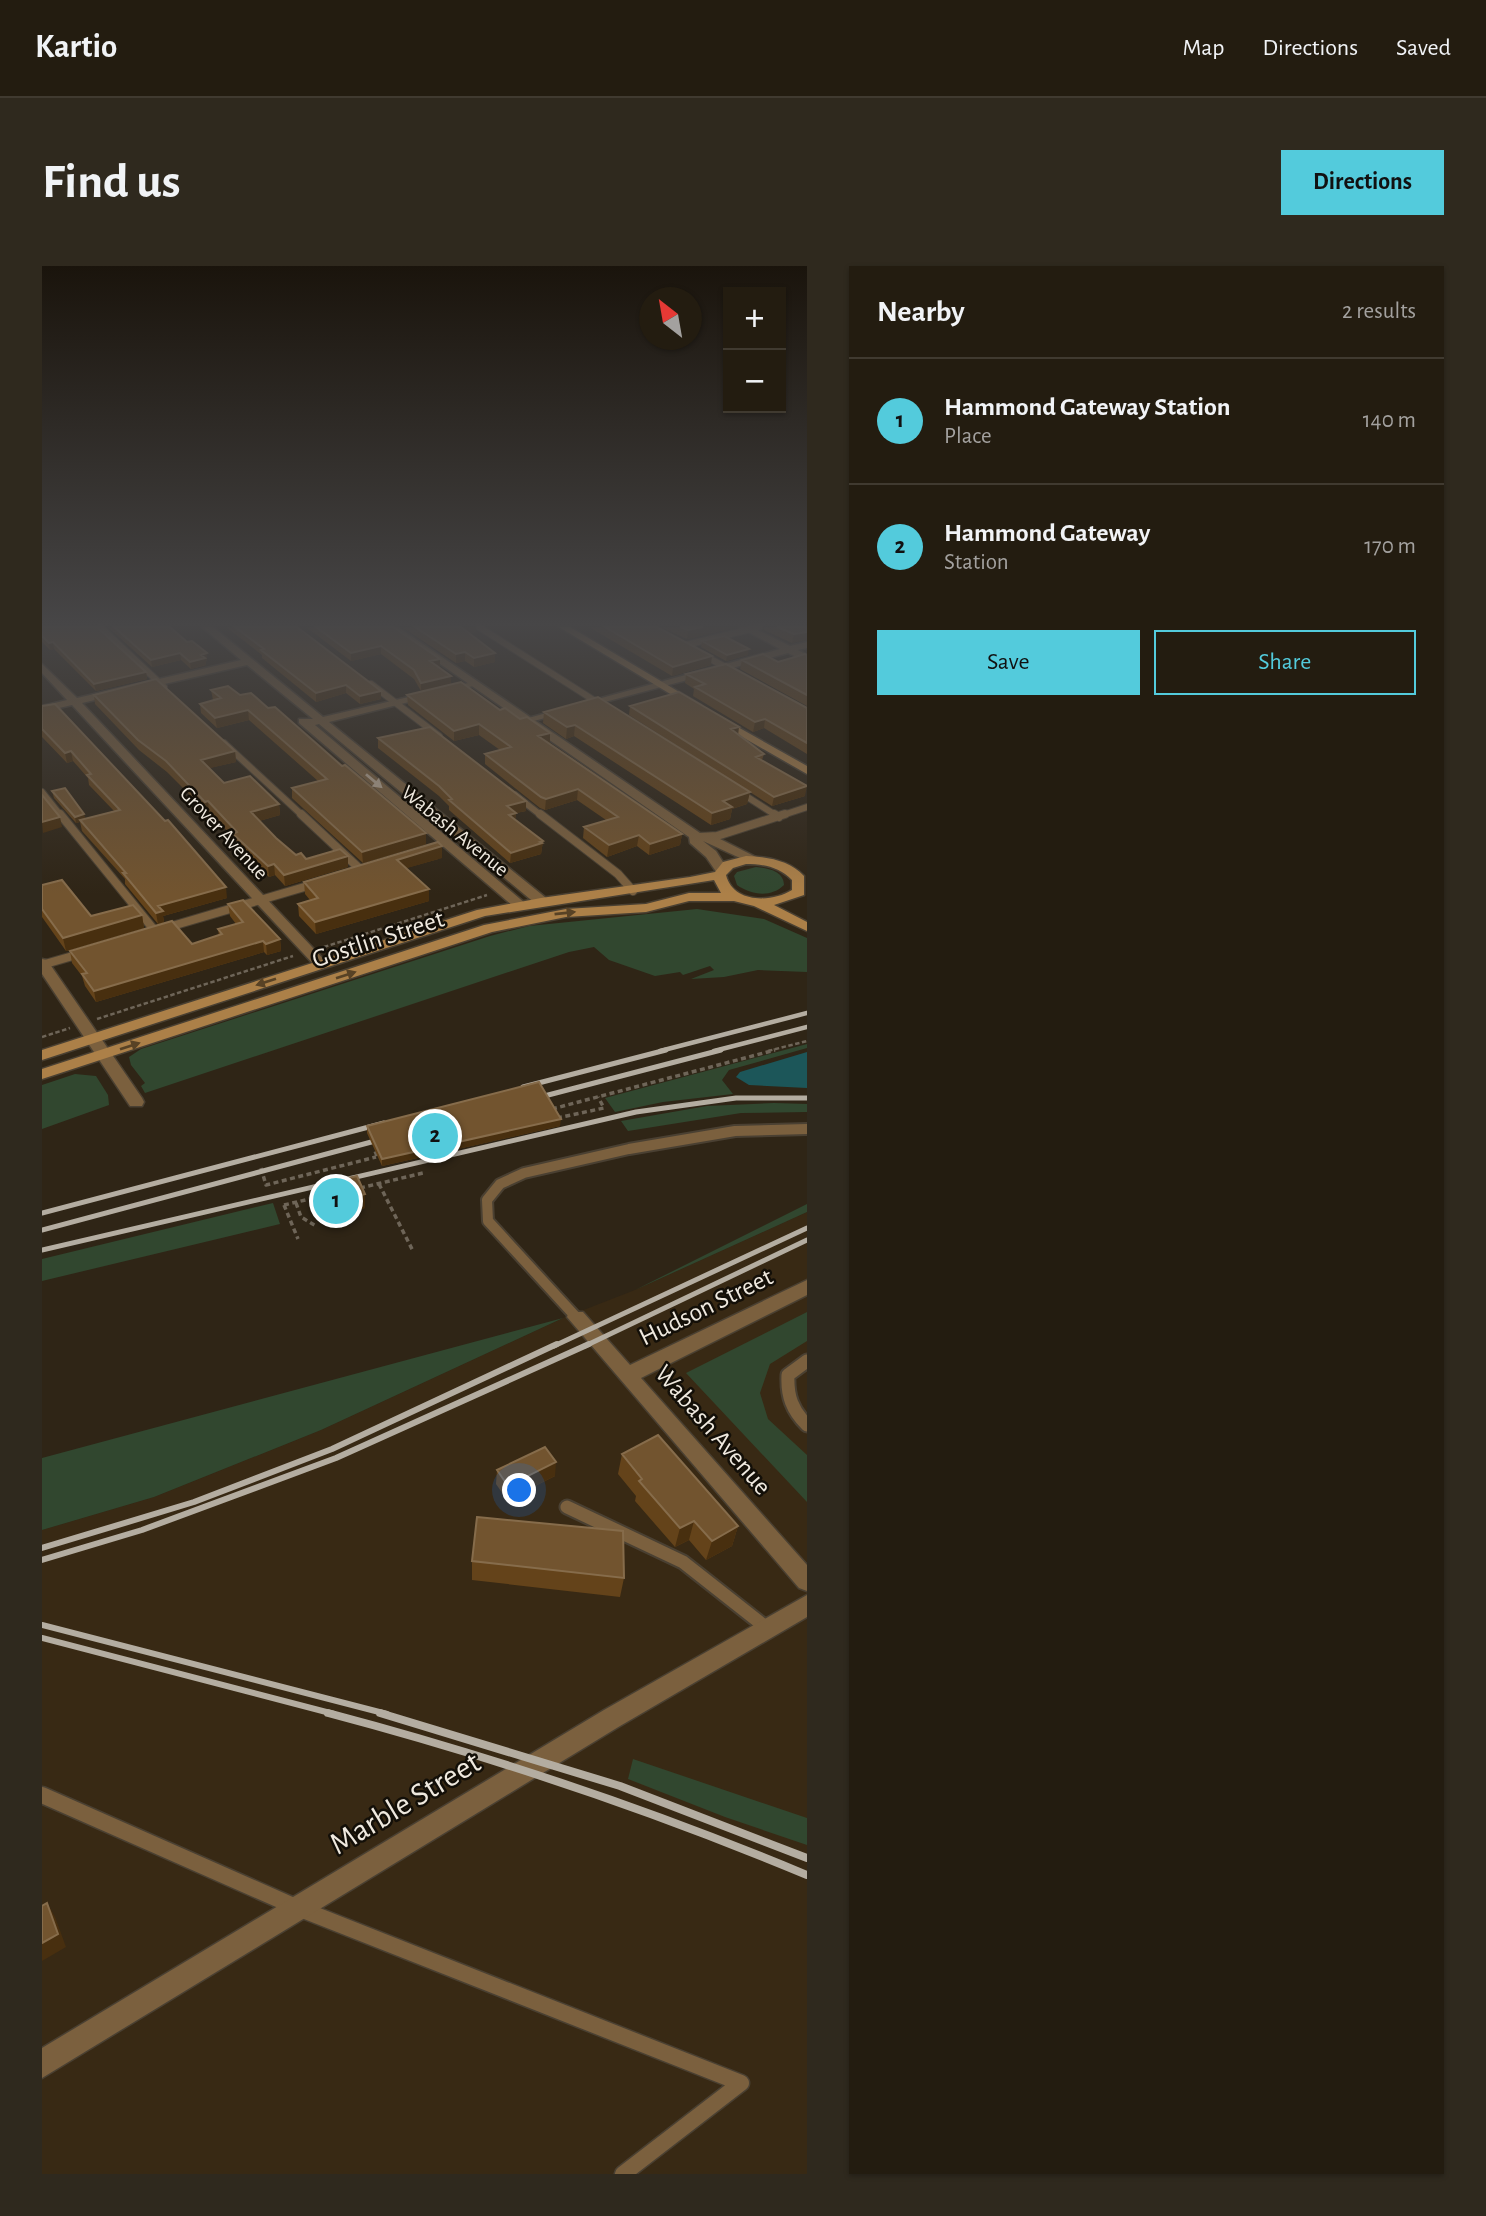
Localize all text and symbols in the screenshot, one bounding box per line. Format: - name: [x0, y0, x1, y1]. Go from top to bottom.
- text: Kartio: [35, 31, 117, 64]
- text: Map: [1182, 36, 1224, 60]
- text: Directions: [1262, 36, 1358, 60]
- text: Saved: [1396, 36, 1451, 60]
- button: Directions: [1281, 150, 1444, 215]
- text: Find us: [42, 158, 181, 207]
- north arrow: [639, 287, 702, 350]
- map controls: [723, 287, 786, 413]
- button: +: [723, 287, 786, 350]
- text: Nearby: [877, 297, 965, 327]
- text: 2 results: [1342, 300, 1416, 323]
- button: −: [723, 350, 786, 413]
- text: Hammond Gateway Station: [944, 394, 1231, 420]
- text: 1: [896, 409, 904, 432]
- text: 140 m: [1363, 409, 1416, 432]
- text: Place: [944, 425, 992, 448]
- text: Hammond Gateway: [944, 520, 1150, 546]
- text: 2: [895, 535, 905, 558]
- text: 170 m: [1364, 535, 1416, 558]
- text: Station: [944, 551, 1009, 574]
- button: Save: [877, 630, 1140, 695]
- button: Share: [1154, 630, 1416, 695]
- one-way arrow: [365, 773, 382, 788]
- street label: Grover Avenue: [176, 782, 272, 884]
- street label: Wabash Avenue: [397, 782, 513, 880]
- street label: Gostlin Street: [309, 905, 447, 973]
- one-way arrow: [554, 908, 576, 919]
- one-way arrow: [336, 969, 357, 979]
- one-way arrow: [256, 977, 277, 988]
- one-way arrow: [120, 1040, 141, 1051]
- pin: 2: [412, 1110, 458, 1162]
- pin: 1: [313, 1175, 359, 1227]
- street label: Hudson Street: [635, 1263, 777, 1351]
- street label: Wabash Avenue: [650, 1360, 776, 1500]
- your location: [502, 1473, 536, 1507]
- street label: Marble Street: [324, 1746, 486, 1860]

